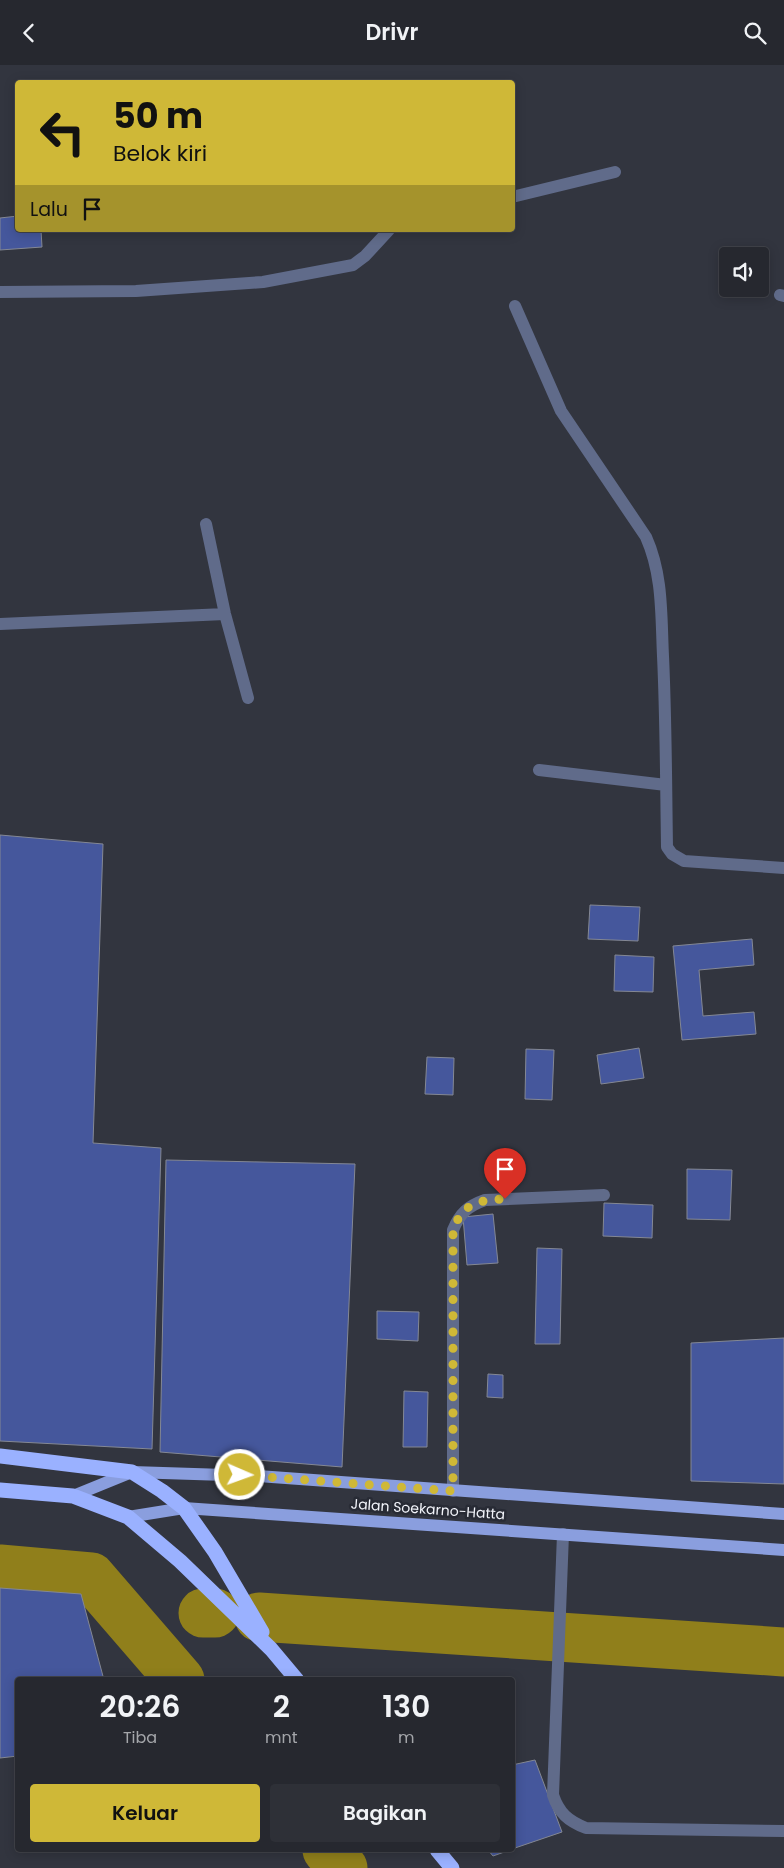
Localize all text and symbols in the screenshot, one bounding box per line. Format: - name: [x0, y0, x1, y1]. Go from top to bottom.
- text: Drivr: [366, 17, 418, 48]
- icon: back: [15, 19, 43, 47]
- icon: search: [741, 19, 769, 47]
- text: 50 m: [113, 91, 203, 140]
- icon: left: [30, 100, 95, 165]
- text: Belok kiri: [113, 138, 207, 169]
- icon: arrive: [78, 195, 106, 223]
- text: Lalu: [30, 196, 68, 223]
- map controls: [719, 247, 769, 297]
- button: sound: [719, 247, 769, 297]
- pin: [484, 1148, 526, 1199]
- icon: arrive: [491, 1155, 519, 1183]
- position arrow: [213, 1448, 265, 1500]
- street label: Jalan Soekarno-Hatta: [350, 1494, 506, 1524]
- text: 20:26: [100, 1685, 181, 1728]
- text: 2: [273, 1685, 290, 1728]
- text: 130: [382, 1685, 430, 1728]
- text: Tiba: [123, 1726, 157, 1749]
- text: mnt: [265, 1726, 298, 1749]
- text: m: [398, 1726, 415, 1749]
- button: Keluar: [30, 1784, 260, 1842]
- button: Bagikan: [270, 1784, 500, 1842]

